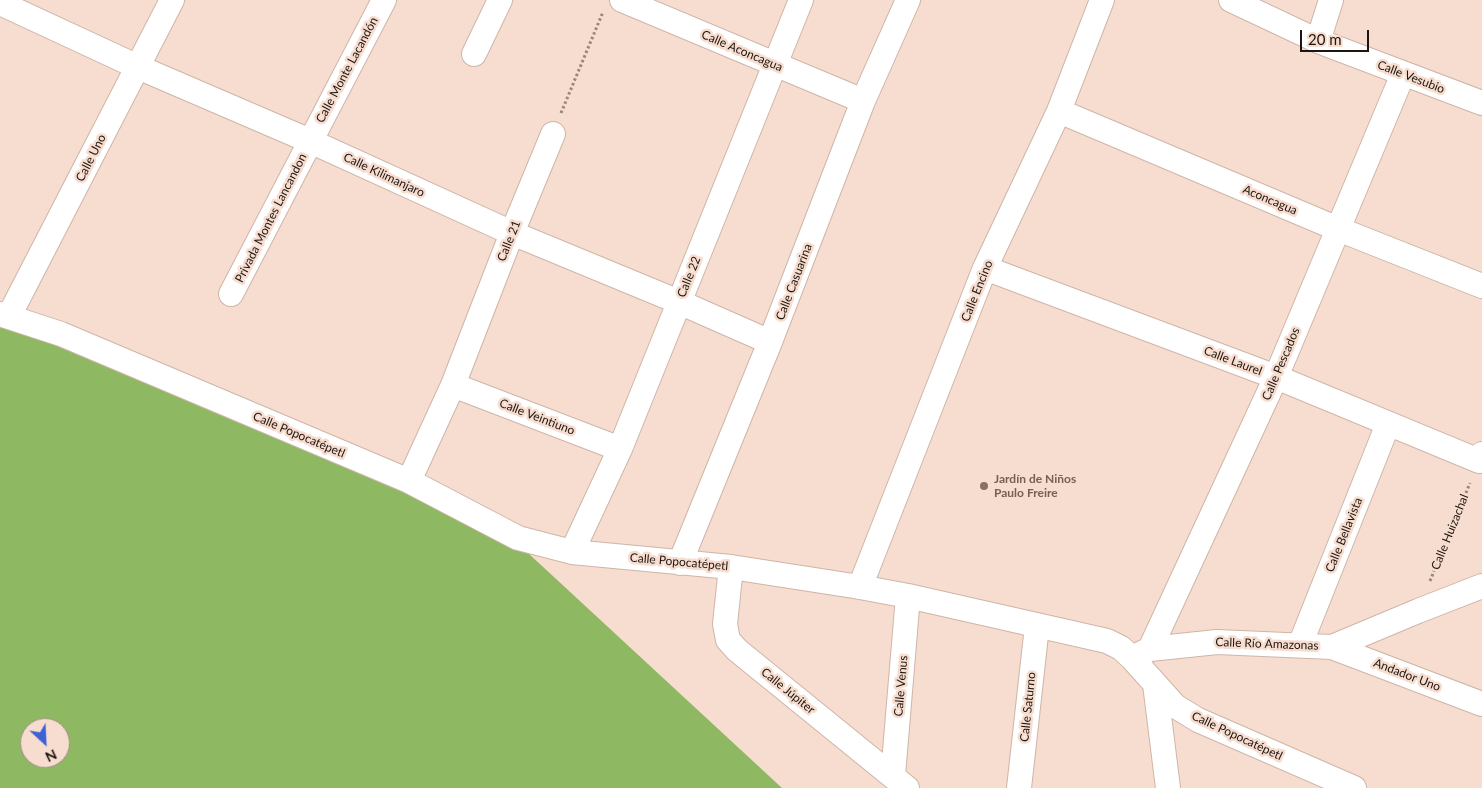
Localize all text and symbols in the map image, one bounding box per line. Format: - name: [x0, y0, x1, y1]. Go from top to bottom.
- street label: Calle Monte Lacandón: [313, 15, 381, 125]
- scale bar: [1302, 20, 1371, 52]
- street label: Calle Aconcagua: [699, 27, 785, 75]
- text: 20 m: [1308, 30, 1342, 48]
- street label: Calle Vesubio: [1375, 58, 1447, 96]
- street label: Calle Uno: [73, 132, 109, 184]
- street label: Calle Kilimanjaro: [341, 150, 427, 200]
- street label: Privada Montes Lancandon: [232, 151, 310, 285]
- street label: Aconcagua: [1241, 182, 1299, 218]
- street label: Calle 21: [494, 218, 524, 264]
- street label: Calle Casuarina: [773, 242, 815, 322]
- street label: Calle 22: [674, 254, 704, 300]
- street label: Calle Encino: [958, 258, 996, 324]
- street label: Calle Pescados: [1259, 325, 1303, 403]
- street label: Calle Laurel: [1202, 343, 1264, 379]
- street label: Calle Veintiuno: [497, 396, 577, 438]
- street label: Calle Popocatépetl: [251, 409, 347, 461]
- place label: Jardín de Niños Paulo Freire: [994, 472, 1076, 500]
- marker: Jardín de Niños Paulo Freire: [978, 480, 990, 492]
- street label: Calle Huizachal: [1428, 492, 1472, 572]
- street label: Calle Bellavista: [1323, 496, 1365, 574]
- street label: Calle Popocatépetl: [629, 551, 729, 573]
- street label: Calle Río Amazonas: [1215, 635, 1319, 653]
- street label: Calle Venus: [891, 655, 911, 717]
- street label: Andador Uno: [1371, 656, 1443, 694]
- street label: Calle Júpiter: [758, 665, 818, 717]
- street label: Calle Saturno: [1017, 671, 1039, 743]
- street label: Calle Popocatépetl: [1189, 709, 1285, 763]
- north arrow: [20, 718, 70, 768]
- text: N: [43, 746, 60, 766]

